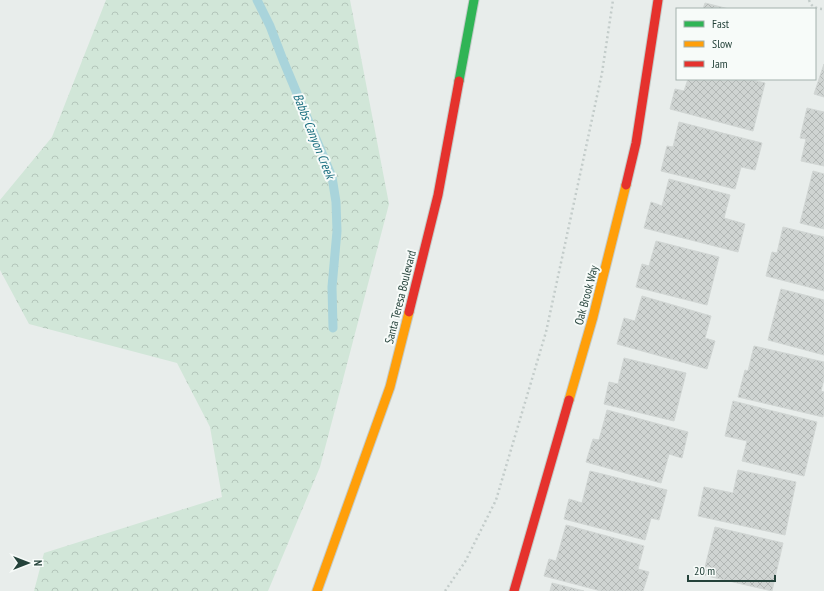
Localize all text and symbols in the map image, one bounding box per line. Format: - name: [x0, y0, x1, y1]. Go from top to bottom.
- legend: [676, 8, 816, 80]
- text: Fast: [712, 16, 730, 31]
- text: Slow: [712, 36, 733, 51]
- text: Jam: [711, 56, 728, 71]
- water label: Babbs Canyon Creek: [289, 91, 340, 183]
- street label: Santa Teresa Boulevard: [381, 249, 419, 345]
- street label: Oak Brook Way: [571, 263, 601, 327]
- north arrow: [8, 543, 48, 583]
- scale bar: [688, 557, 775, 583]
- text: N: [31, 560, 45, 566]
- text: 20 m: [694, 563, 715, 578]

